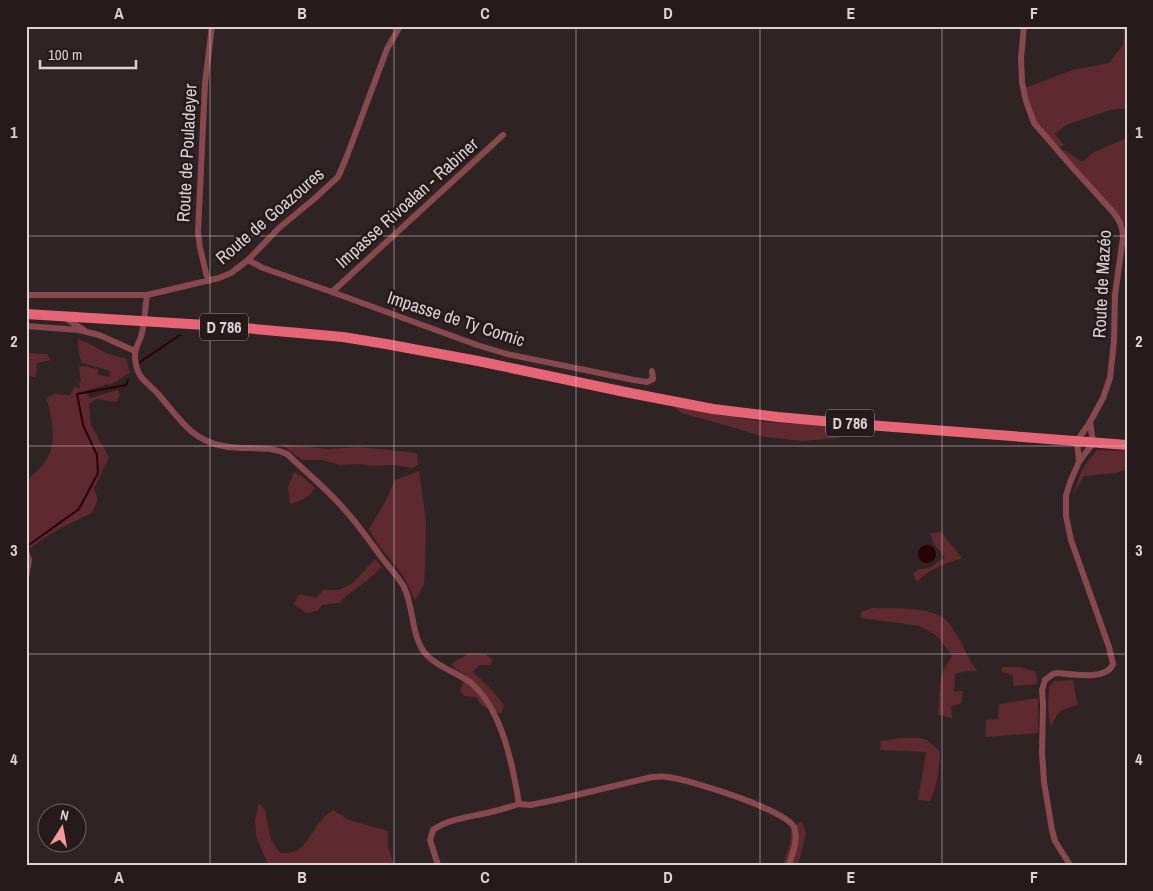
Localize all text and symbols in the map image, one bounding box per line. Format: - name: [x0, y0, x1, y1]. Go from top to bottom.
- text: A: [114, 2, 124, 24]
- text: B: [297, 2, 307, 24]
- text: C: [480, 2, 490, 24]
- text: D: [663, 2, 673, 24]
- text: E: [847, 2, 856, 24]
- text: F: [1030, 2, 1038, 24]
- scale bar: [40, 38, 136, 70]
- text: 100 m: [48, 44, 82, 65]
- street label: Route de Pouladeyer: [170, 83, 203, 223]
- text: 1: [10, 121, 18, 143]
- text: 1: [1135, 121, 1143, 143]
- street label: Impasse Rivoalan - Rabiner: [330, 132, 483, 273]
- street label: Route de Goazoures: [210, 162, 329, 270]
- street label: Route de Mazéo: [1086, 229, 1117, 339]
- street label: Impasse de Ty Cornic: [384, 284, 528, 353]
- road number: D 786: [200, 314, 248, 341]
- text: 2: [10, 330, 18, 352]
- text: 2: [1135, 330, 1143, 352]
- road number: D 786: [826, 409, 874, 436]
- text: 3: [10, 539, 18, 561]
- text: 3: [1135, 539, 1143, 561]
- text: 4: [10, 748, 18, 770]
- text: 4: [1135, 748, 1143, 770]
- north arrow: [38, 804, 88, 854]
- text: N: [59, 806, 70, 825]
- text: A: [114, 866, 124, 888]
- text: B: [297, 866, 307, 888]
- text: C: [480, 866, 490, 888]
- text: D: [663, 866, 673, 888]
- text: E: [847, 866, 856, 888]
- text: F: [1030, 866, 1038, 888]

